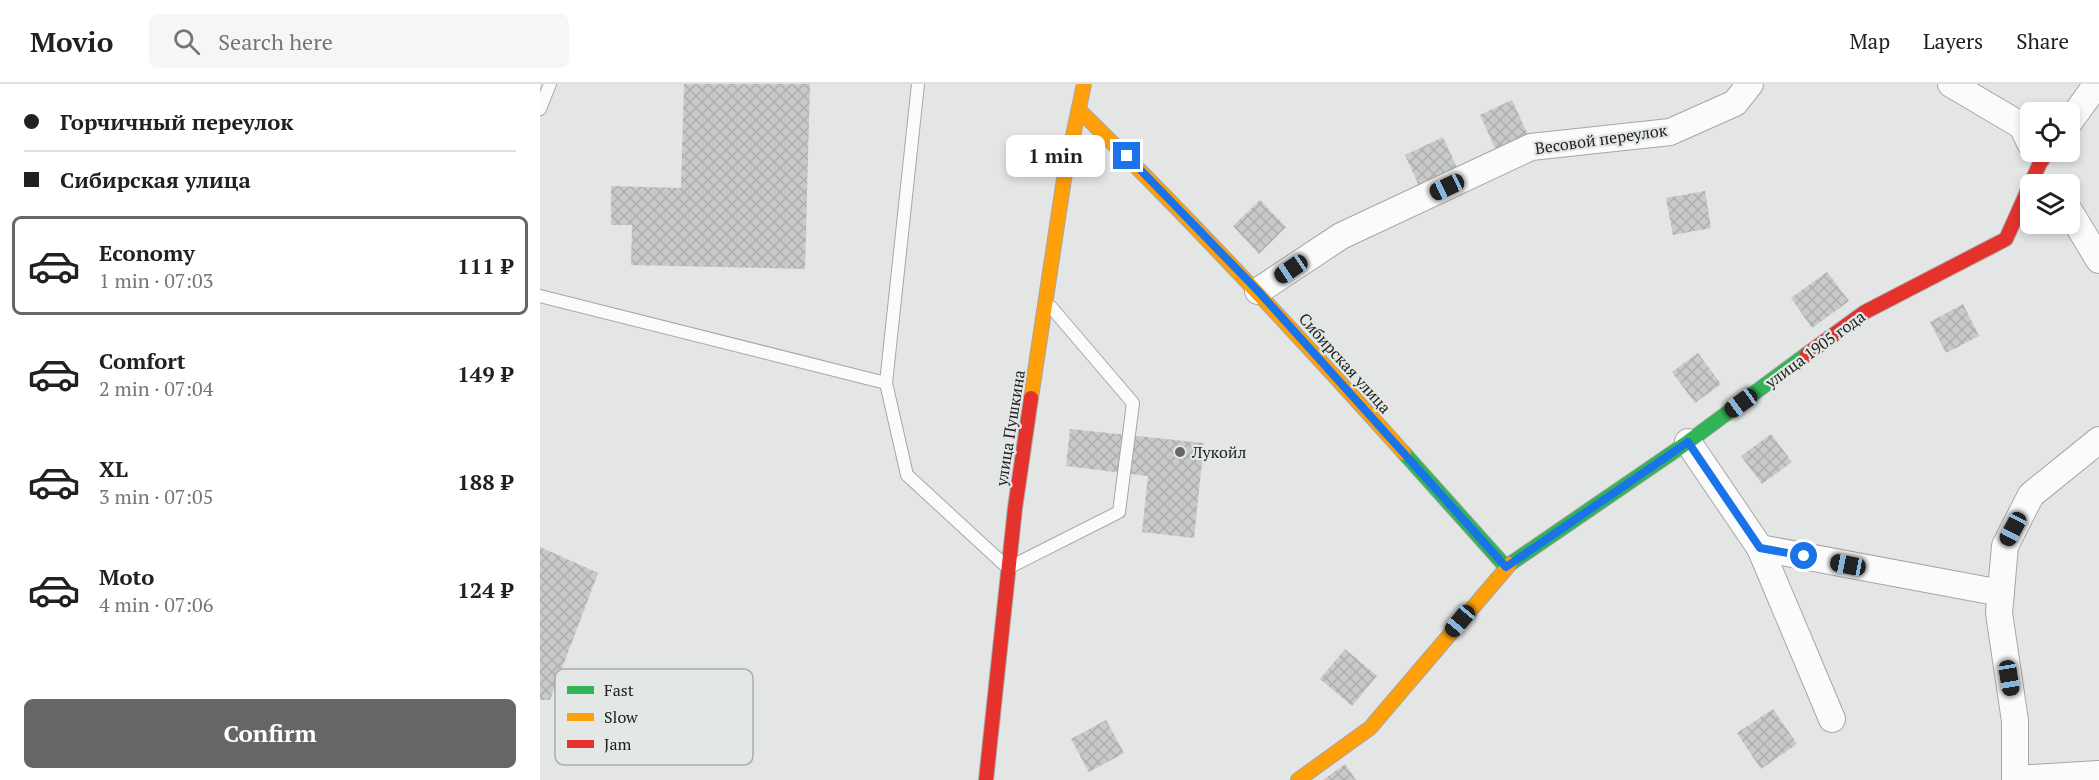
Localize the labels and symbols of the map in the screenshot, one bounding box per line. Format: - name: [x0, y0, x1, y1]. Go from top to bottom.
- street label: Весовой переулок: [1533, 119, 1669, 159]
- callout: 1 min: [1007, 135, 1106, 177]
- route end: [1113, 142, 1140, 169]
- car: [1427, 171, 1467, 203]
- car: [1271, 251, 1311, 287]
- street label: улица 1905 года: [1760, 305, 1869, 393]
- street label: Сибирская улица: [1294, 308, 1396, 418]
- street label: улица Пушкина: [990, 368, 1030, 489]
- car: [1721, 385, 1761, 421]
- place label: Лукойл: [1191, 441, 1247, 463]
- marker: Лукойл: [1173, 445, 1187, 459]
- car: [1997, 509, 2029, 549]
- route start: [1790, 542, 1817, 569]
- car: [1829, 553, 1867, 577]
- car: [1442, 601, 1478, 641]
- car: [1997, 659, 2021, 697]
- legend: [555, 669, 753, 765]
- text: Fast: [604, 679, 634, 701]
- text: Slow: [604, 706, 638, 728]
- text: Jam: [604, 733, 632, 755]

